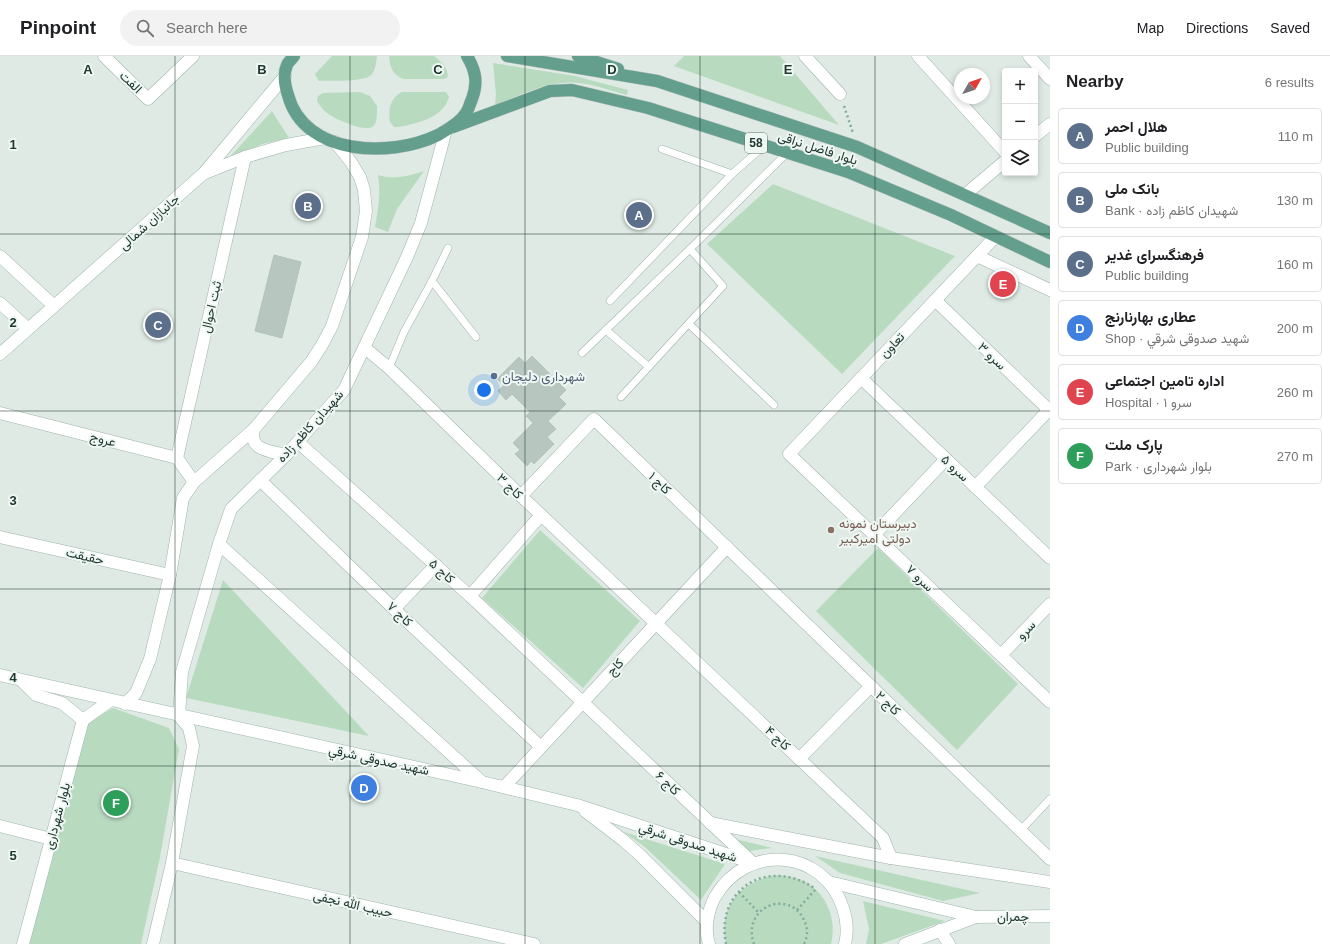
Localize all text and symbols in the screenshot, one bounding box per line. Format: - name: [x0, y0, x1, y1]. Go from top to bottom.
- search box: [120, 10, 400, 46]
- text: Pinpoint: [20, 17, 96, 38]
- icon: search: [134, 17, 156, 39]
- text: Search here: [166, 19, 248, 36]
- text: Map: [1137, 20, 1164, 36]
- text: Directions: [1186, 20, 1248, 36]
- text: Saved: [1270, 20, 1310, 36]
- text: A: [83, 62, 93, 77]
- text: B: [257, 62, 267, 77]
- text: C: [433, 62, 443, 77]
- text: D: [607, 62, 617, 77]
- text: E: [784, 62, 793, 77]
- street label: الفت: [117, 68, 145, 96]
- north arrow: [954, 68, 990, 104]
- map controls: [1002, 68, 1038, 176]
- button: +: [1002, 68, 1038, 104]
- text: Nearby: [1066, 72, 1124, 91]
- text: 6 results: [1265, 75, 1314, 90]
- button: −: [1002, 104, 1038, 140]
- text: هلال احمر: [1105, 118, 1168, 135]
- street label: بلوار فاضل نراقی: [776, 128, 860, 169]
- text: A: [1075, 129, 1085, 144]
- text: 110 m: [1278, 129, 1313, 144]
- road number: 58: [745, 133, 767, 153]
- text: 1: [9, 137, 17, 152]
- button: layers: [1002, 140, 1038, 176]
- text: Public building: [1105, 140, 1189, 155]
- text: بانک ملی: [1105, 180, 1159, 197]
- street label: جانبازان شمالی: [116, 191, 183, 254]
- pin: B: [295, 191, 321, 221]
- text: B: [1075, 193, 1085, 208]
- text: 130 m: [1277, 193, 1313, 208]
- pin: A: [626, 200, 652, 230]
- text: Bank · شهیدان کاظم زاده: [1105, 203, 1238, 218]
- text: فرهنگسرای غدیر: [1105, 246, 1204, 263]
- text: C: [1075, 257, 1085, 272]
- text: 160 m: [1277, 257, 1313, 272]
- text: Public building: [1105, 268, 1189, 283]
- pin: E: [990, 269, 1016, 299]
- street label: ثبت احوال: [198, 279, 225, 335]
- text: عطاری بهارنارنج: [1105, 308, 1196, 325]
- pin: C: [145, 310, 171, 340]
- text: 2: [9, 315, 17, 330]
- text: D: [1075, 321, 1085, 336]
- text: 200 m: [1277, 321, 1313, 336]
- street label: تعاون: [876, 329, 908, 362]
- text: Shop · شهید صدوقی شرقي: [1105, 331, 1249, 346]
- street label: سرو ۳: [974, 339, 1009, 374]
- place label: شهرداری دلیجان: [502, 369, 585, 385]
- marker: شهرداری دلیجان: [489, 371, 499, 381]
- text: اداره تامین اجتماعی: [1105, 372, 1224, 389]
- your location: [474, 380, 494, 400]
- text: E: [1076, 385, 1084, 400]
- text: 260 m: [1277, 385, 1313, 400]
- street label: شهیدان کاظم زاده: [274, 387, 347, 466]
- text: Hospital · سرو ۱: [1105, 395, 1192, 410]
- street label: عروج: [88, 429, 118, 451]
- text: پارک ملت: [1105, 436, 1163, 453]
- text: F: [1076, 449, 1084, 464]
- text: 270 m: [1277, 449, 1313, 464]
- street label: سرو ۵: [937, 452, 972, 485]
- text: Park · بلوار شهرداری: [1105, 459, 1212, 474]
- street label: کاج ۱: [644, 469, 674, 499]
- street label: کاج ۳: [493, 470, 526, 503]
- text: 3: [9, 493, 17, 508]
- place label: دبیرستان نمونه دولتی امیرکبیر: [838, 516, 917, 547]
- marker: دبیرستان نمونه دولتی امیرکبیر: [826, 525, 836, 535]
- street label: حقیقت: [65, 544, 106, 568]
- street label: کاج ۵: [425, 556, 458, 588]
- street label: سرو ۷: [903, 561, 937, 595]
- street label: کاج ۷: [383, 599, 416, 631]
- street label: سرو: [1013, 617, 1039, 643]
- street label: کاج: [603, 655, 628, 680]
- text: 4: [9, 670, 17, 685]
- street label: کاج ۲: [871, 688, 904, 720]
- street label: کاج ۴: [761, 723, 794, 755]
- street label: شهید صدوقی شرقي: [327, 742, 431, 781]
- street label: کاج ۶: [651, 768, 683, 800]
- pin: D: [351, 773, 377, 803]
- street label: بلوار شهرداری: [41, 781, 74, 851]
- pin: F: [103, 788, 129, 818]
- street label: شهید صدوقی شرقي: [636, 819, 739, 868]
- text: 5: [9, 848, 17, 863]
- street label: حبیب الله نجفی: [312, 888, 394, 921]
- street label: چمران: [997, 909, 1029, 926]

